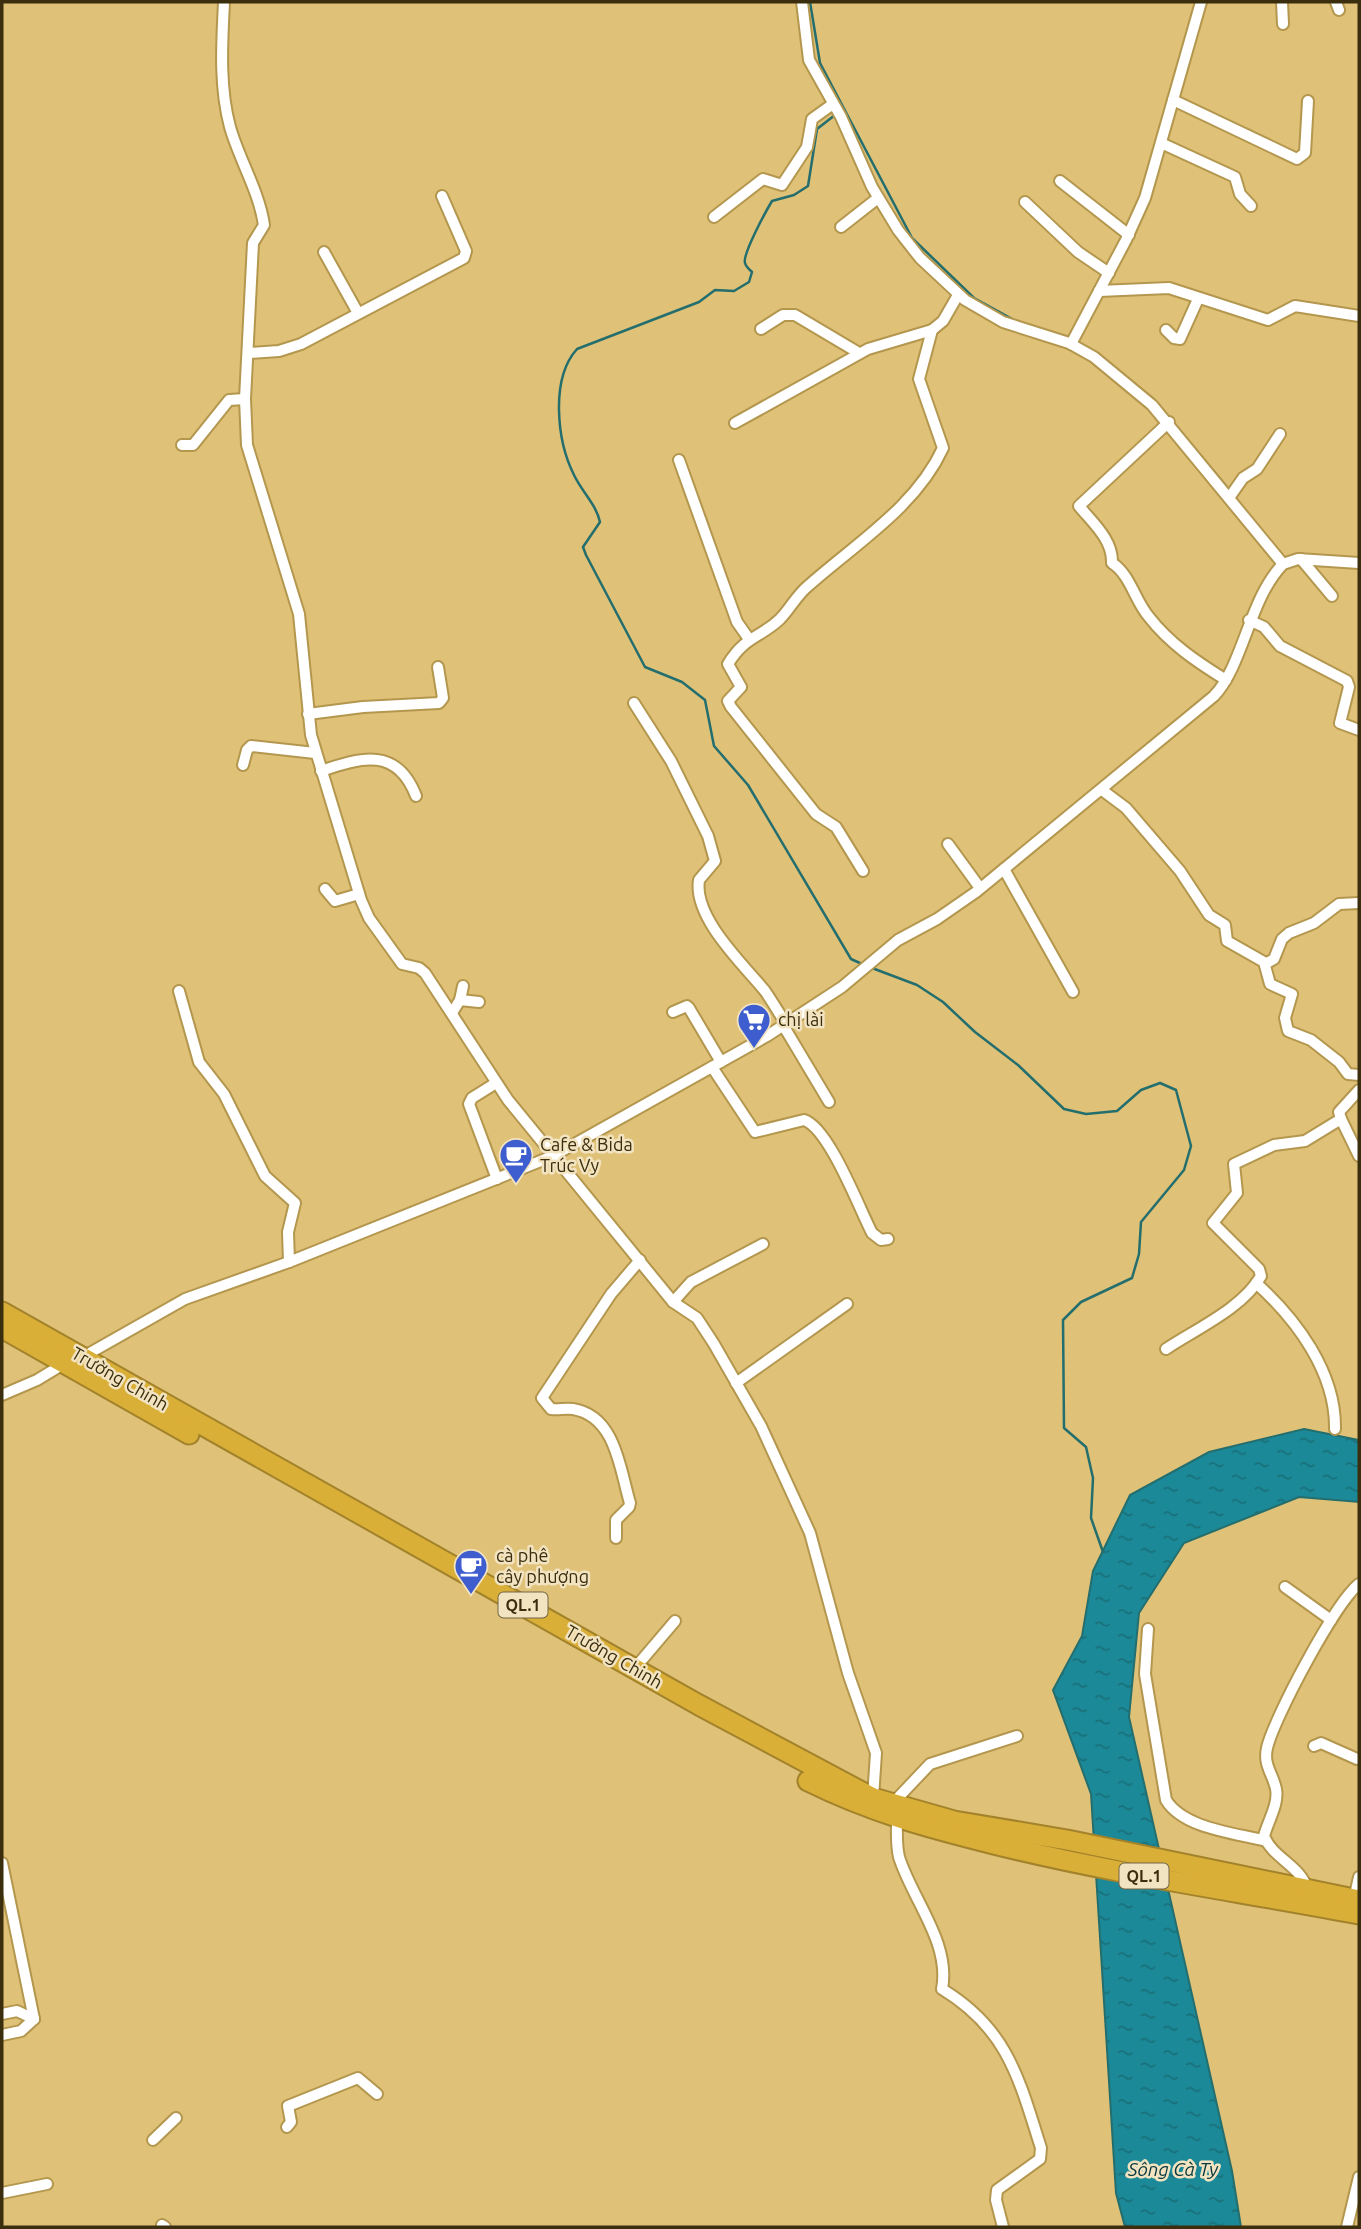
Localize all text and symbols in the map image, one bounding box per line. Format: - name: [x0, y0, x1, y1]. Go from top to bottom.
- supermarket icon: chị lài: [735, 1001, 773, 1050]
- place label: chị lài: [778, 1009, 824, 1029]
- place label: Cafe & Bida Trúc Vy: [540, 1134, 633, 1175]
- cafe icon: Cafe & Bida Trúc Vy: [497, 1136, 535, 1185]
- street label: Trường Chinh: [69, 1342, 172, 1414]
- place label: cà phê cây phượng: [496, 1545, 589, 1586]
- cafe icon: cà phê cây phượng: [452, 1547, 490, 1596]
- road number: QL.1: [498, 1592, 548, 1618]
- street label: Trường Chinh: [563, 1620, 666, 1692]
- road number: QL.1: [1120, 1864, 1168, 1888]
- water label: Sông Cà Ty: [1127, 2158, 1219, 2180]

